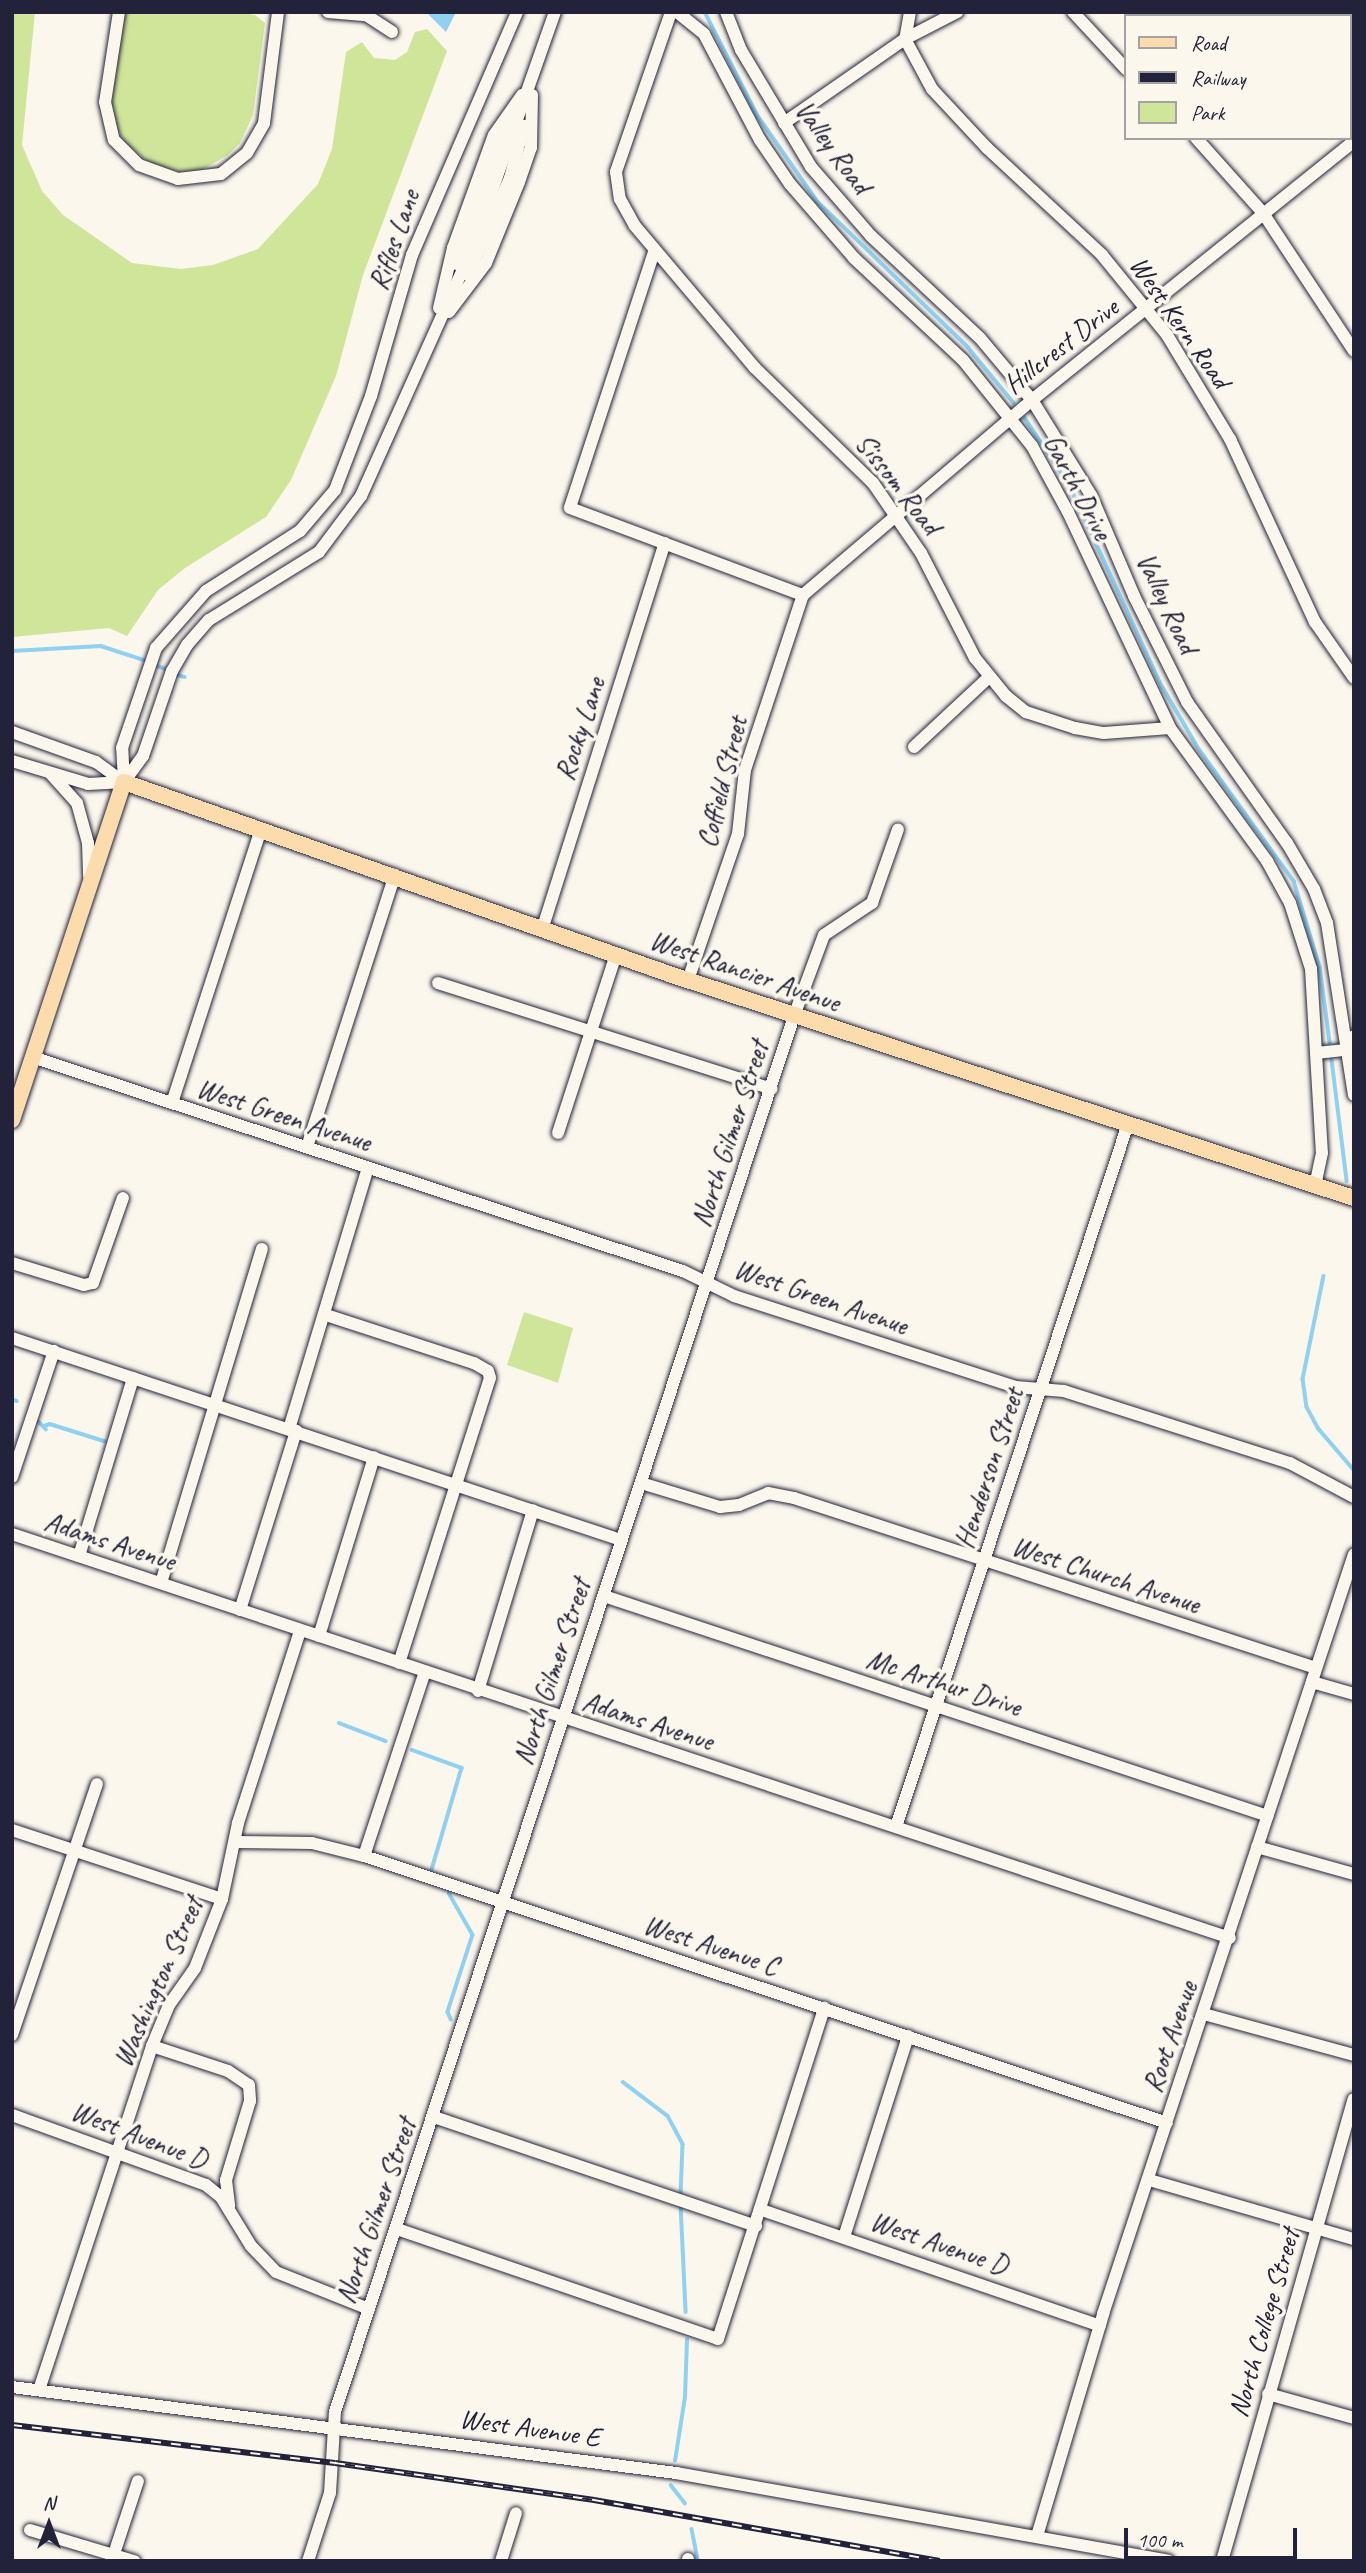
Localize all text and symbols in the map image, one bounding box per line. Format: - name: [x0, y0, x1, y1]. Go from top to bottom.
- legend: [1124, 14, 1352, 140]
- text: Road: [1191, 30, 1226, 56]
- text: Railway: [1191, 65, 1245, 91]
- street label: Valley Road: [788, 94, 878, 200]
- text: Park: [1191, 100, 1224, 126]
- street label: Rifles Lane: [361, 185, 427, 295]
- street label: West Kern Road: [1122, 250, 1238, 394]
- street label: Hillcrest Drive: [997, 291, 1125, 401]
- street label: Sissom Road: [849, 427, 947, 541]
- street label: Garth Drive: [1036, 428, 1120, 546]
- street label: Valley Road: [1129, 548, 1205, 658]
- street label: Rocky Lane: [547, 673, 613, 785]
- street label: Coffield Street: [689, 713, 755, 851]
- street label: West Rancier Avenue: [645, 923, 845, 1019]
- street label: North Gilmer Street: [684, 1037, 776, 1231]
- street label: West Green Avenue: [193, 1071, 375, 1159]
- street label: West Green Avenue: [730, 1252, 912, 1342]
- street label: Henderson Street: [947, 1383, 1031, 1553]
- street label: Adams Avenue: [41, 1504, 179, 1578]
- street label: West Church Avenue: [1007, 1529, 1205, 1621]
- street label: North Gilmer Street: [506, 1575, 598, 1769]
- street label: Mc Arthur Drive: [863, 1642, 1025, 1724]
- street label: Adams Avenue: [579, 1684, 717, 1758]
- street label: Washington Street: [106, 1892, 210, 2072]
- street label: West Avenue C: [639, 1907, 783, 1983]
- street label: Root Avenue: [1135, 1977, 1205, 2097]
- street label: West Avenue D: [66, 2094, 212, 2176]
- street label: North Gilmer Street: [329, 2114, 423, 2308]
- street label: West Avenue D: [866, 2204, 1012, 2282]
- street label: North College Street: [1221, 2225, 1307, 2421]
- street label: West Avenue E: [458, 2402, 602, 2454]
- north arrow: [14, 2489, 84, 2559]
- text: N: [43, 2491, 55, 2515]
- scale bar: [1128, 2514, 1301, 2558]
- text: 100 m: [1137, 2527, 1182, 2553]

